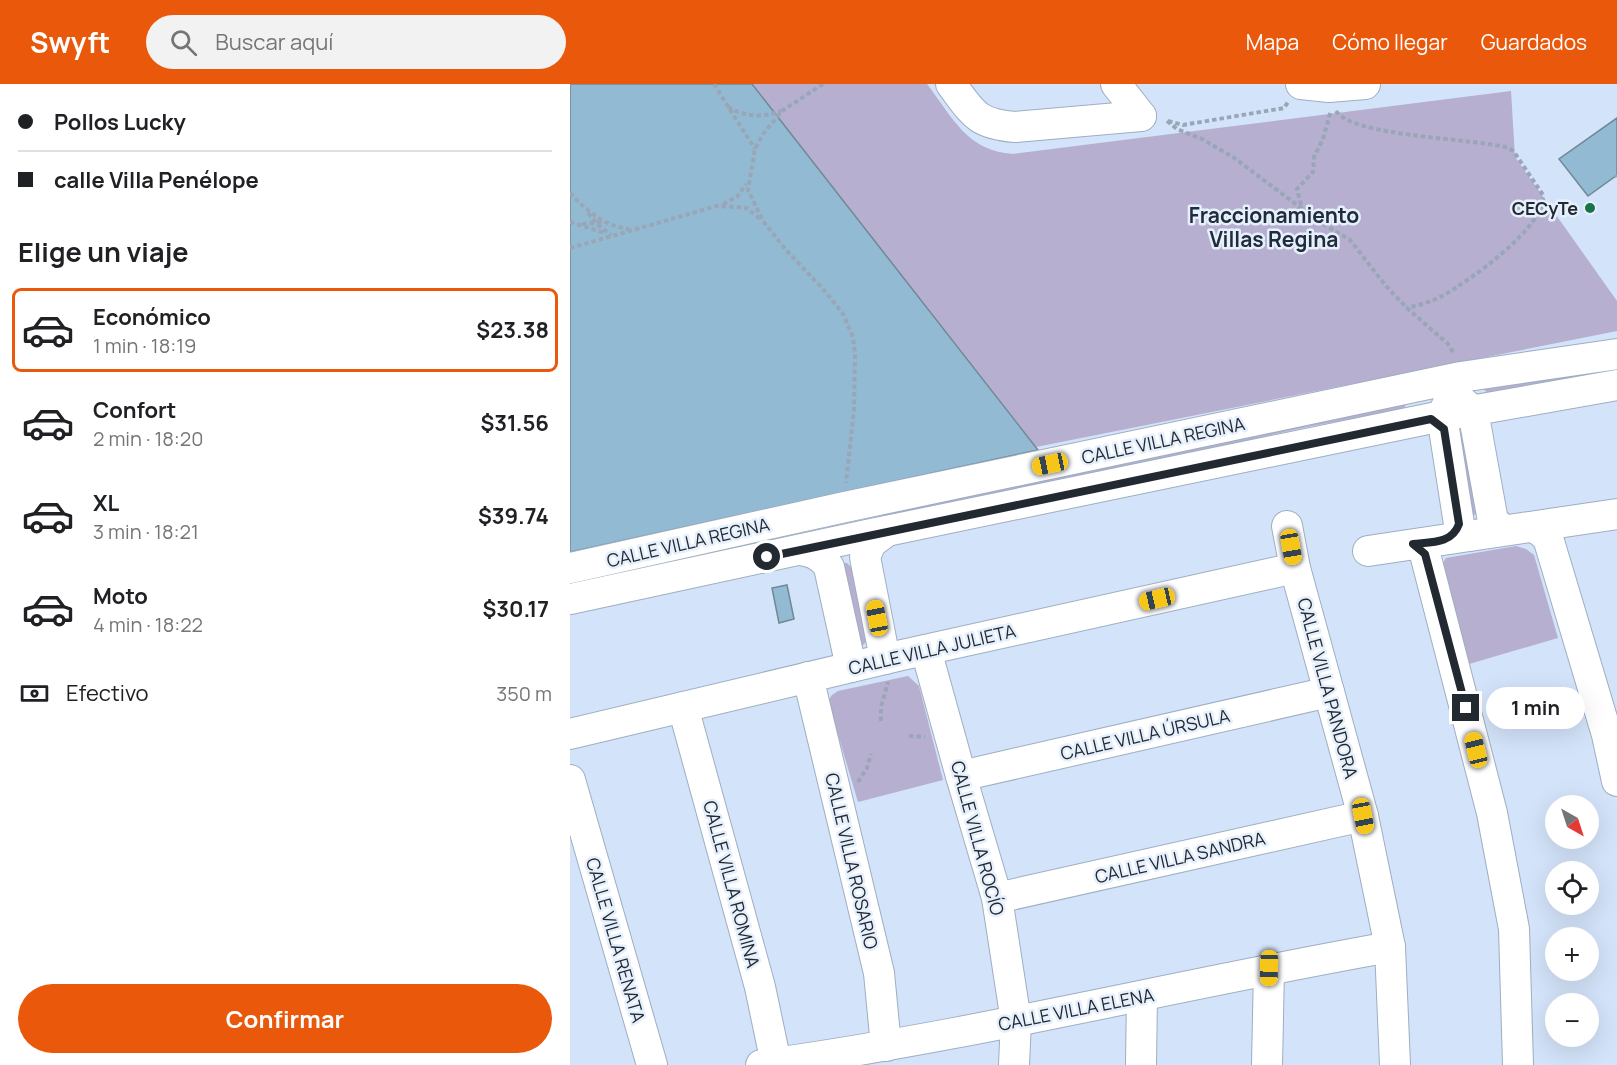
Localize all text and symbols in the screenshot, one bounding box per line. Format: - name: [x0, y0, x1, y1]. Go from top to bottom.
- search box: [146, 15, 566, 69]
- text: Swyft: [30, 23, 110, 61]
- icon: search: [167, 26, 200, 59]
- text: Buscar aquí: [215, 27, 333, 57]
- text: Mapa: [1246, 28, 1299, 56]
- text: Cómo llegar: [1332, 28, 1448, 56]
- text: Guardados: [1481, 28, 1587, 56]
- text: Pollos Lucky: [54, 107, 186, 137]
- text: calle Villa Penélope: [54, 165, 259, 195]
- place label: CECyTe: [1512, 196, 1578, 220]
- district label: Fraccionamiento Villas Regina: [1189, 201, 1359, 253]
- marker: CECyTe: [1583, 201, 1597, 215]
- text: Elige un viaje: [18, 233, 189, 270]
- text: Económico: [93, 302, 211, 332]
- icon: car: [21, 303, 75, 357]
- text: $23.38: [476, 315, 549, 345]
- text: 1 min · 18:19: [93, 332, 196, 359]
- text: Confort: [93, 395, 176, 425]
- icon: car: [21, 396, 75, 450]
- text: $31.56: [480, 408, 549, 438]
- street label: CALLE VILLA REGINA: [1079, 411, 1247, 469]
- text: 2 min · 18:20: [93, 425, 203, 452]
- car: [1031, 451, 1069, 477]
- text: XL: [93, 488, 119, 518]
- icon: car: [21, 489, 75, 543]
- text: $39.74: [478, 501, 549, 531]
- street label: CALLE VILLA REGINA: [604, 511, 772, 572]
- text: 3 min · 18:21: [93, 518, 199, 545]
- car: [1279, 528, 1303, 566]
- route start: [753, 543, 780, 570]
- text: Moto: [93, 581, 148, 611]
- icon: car: [21, 582, 75, 636]
- car: [1137, 586, 1177, 612]
- text: $30.17: [483, 594, 549, 624]
- street label: CALLE VILLA PANDORA: [1292, 595, 1364, 782]
- car: [865, 599, 889, 637]
- text: 4 min · 18:22: [93, 611, 203, 638]
- street label: CALLE VILLA JULIETA: [846, 618, 1019, 680]
- icon: cash: [18, 677, 51, 710]
- text: Efectivo: [66, 678, 149, 708]
- text: 350 m: [496, 680, 552, 707]
- callout: 1 min: [1487, 687, 1586, 729]
- route end: [1452, 694, 1479, 721]
- text: 1 min: [1511, 694, 1560, 721]
- street label: CALLE VILLA ÚRSULA: [1058, 703, 1233, 765]
- car: [1463, 730, 1489, 770]
- street label: CALLE VILLA ROCÍO: [946, 758, 1010, 918]
- street label: CALLE VILLA ROSARIO: [820, 771, 884, 951]
- north arrow: [1545, 795, 1599, 849]
- map controls: [1545, 795, 1599, 1047]
- car: [1351, 797, 1375, 835]
- street label: CALLE VILLA ROMINA: [698, 798, 766, 971]
- street label: CALLE VILLA SANDRA: [1092, 826, 1268, 888]
- street label: CALLE VILLA RENATA: [581, 855, 651, 1026]
- button: locate: [1545, 861, 1599, 915]
- button: +: [1545, 927, 1599, 981]
- car: [1260, 950, 1278, 986]
- street label: CALLE VILLA ELENA: [996, 982, 1156, 1036]
- button: Confirmar: [18, 984, 552, 1053]
- button: −: [1545, 993, 1599, 1047]

